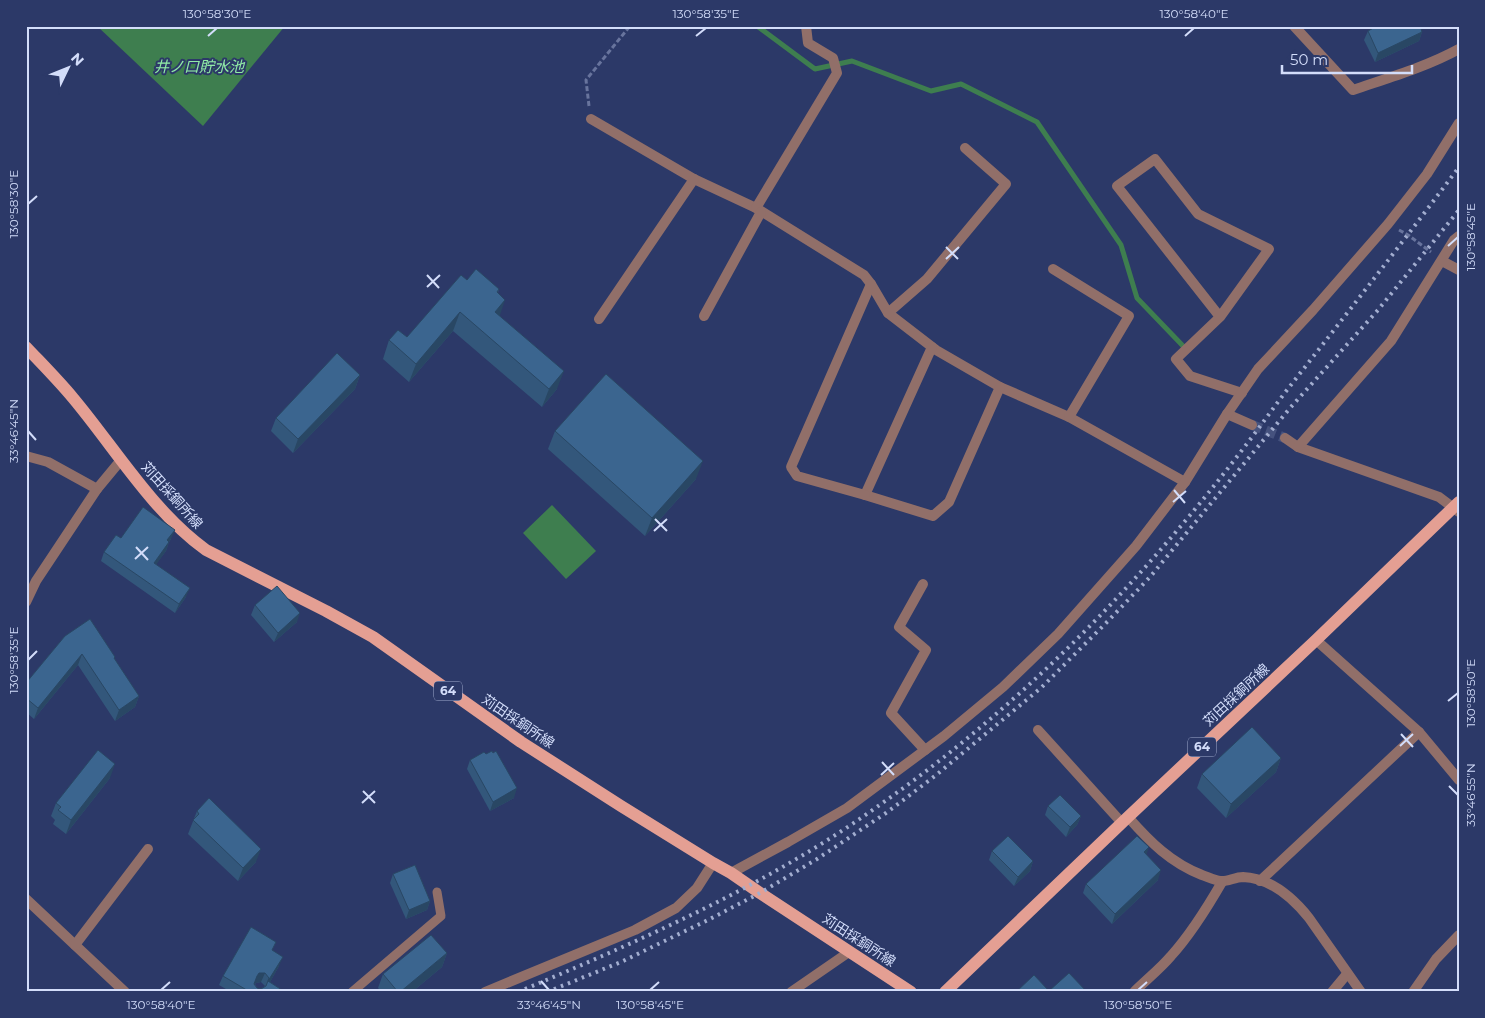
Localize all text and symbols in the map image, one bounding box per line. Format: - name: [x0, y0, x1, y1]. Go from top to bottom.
- text: 130°58'30"E: [183, 6, 251, 21]
- text: 130°58'35"E: [672, 6, 740, 21]
- text: 130°58'40"E: [1159, 6, 1229, 21]
- north arrow: [42, 42, 92, 92]
- scale bar: [1282, 42, 1412, 74]
- text: N: [67, 49, 88, 69]
- text: 50 m: [1290, 50, 1328, 69]
- water label: 井ノ口貯水池: [154, 57, 246, 76]
- text: 130°58'30"E: [6, 170, 21, 238]
- text: 130°58'45"E: [1463, 203, 1478, 271]
- text: 33°46'45"N: [6, 399, 21, 463]
- street label: 苅田採銅所線: [137, 458, 207, 532]
- text: 130°58'35"E: [6, 626, 21, 694]
- text: 130°58'50"E: [1463, 659, 1478, 727]
- street label: 苅田採銅所線: [1199, 660, 1273, 730]
- road number: 64: [434, 681, 462, 700]
- street label: 苅田採銅所線: [478, 690, 558, 752]
- road number: 64: [1188, 738, 1216, 756]
- text: 33°46'55"N: [1463, 763, 1478, 827]
- street label: 苅田採銅所線: [819, 910, 899, 970]
- text: 130°58'40"E: [126, 997, 196, 1012]
- text: 33°46'45"N: [517, 997, 581, 1012]
- text: 130°58'45"E: [616, 997, 684, 1012]
- text: 130°58'50"E: [1104, 997, 1172, 1012]

